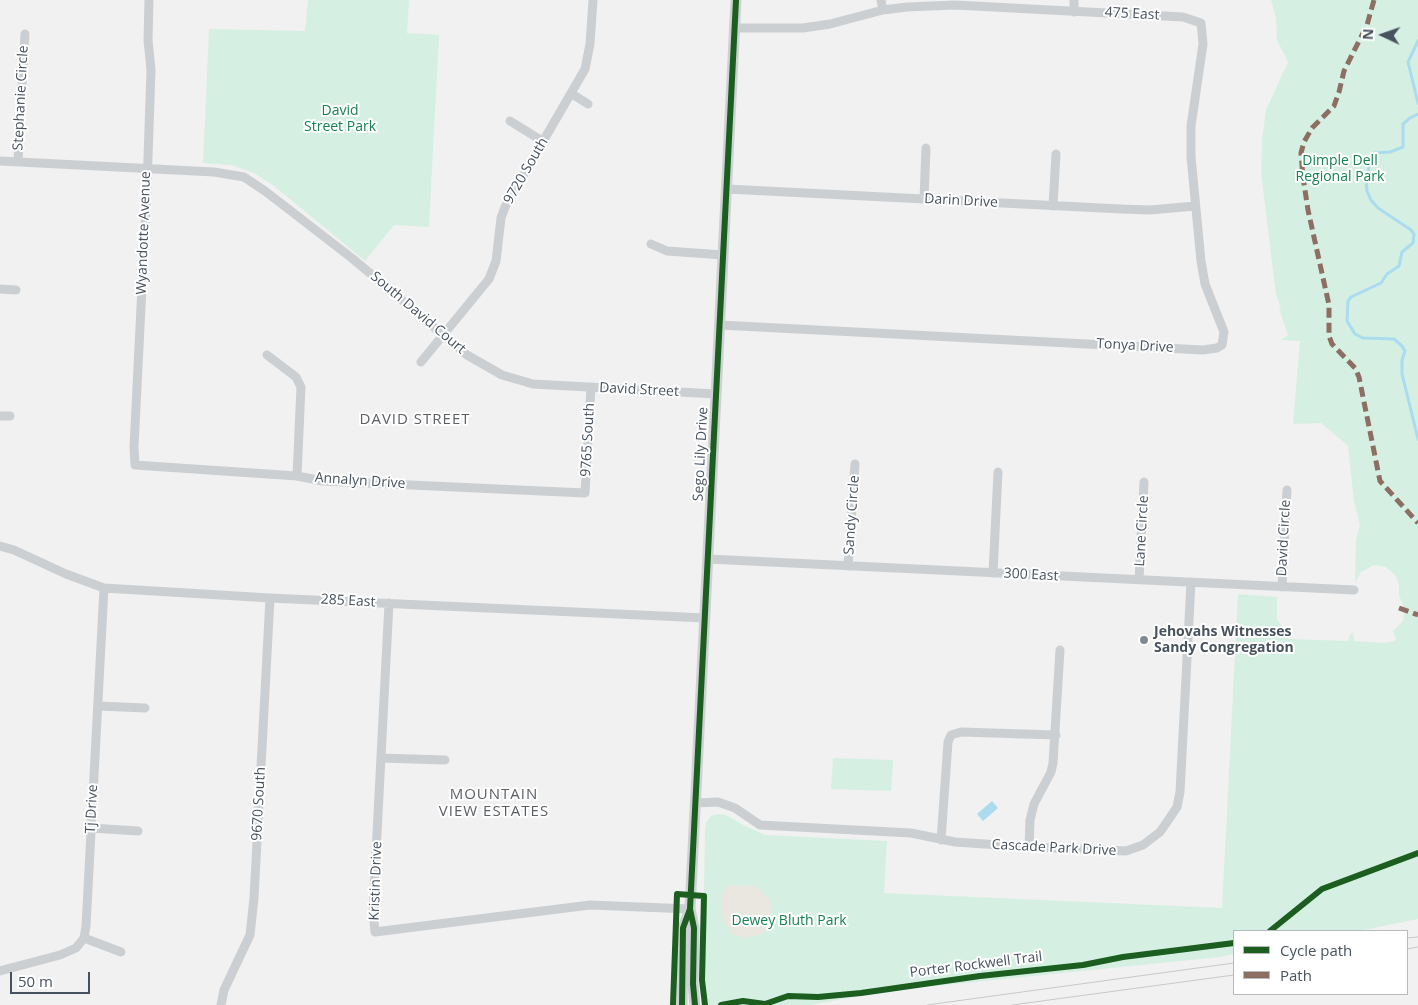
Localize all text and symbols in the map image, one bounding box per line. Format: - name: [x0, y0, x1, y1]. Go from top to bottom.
- street label: 475 East: [1104, 4, 1160, 24]
- north arrow: [1358, 10, 1408, 60]
- text: N: [1358, 28, 1377, 40]
- street label: Stephanie Circle: [10, 45, 32, 151]
- park label: David Street Park: [304, 103, 376, 136]
- street label: 9720 South: [500, 135, 552, 207]
- park label: Dimple Dell Regional Park: [1296, 153, 1384, 186]
- street label: Wyandotte Avenue: [133, 171, 155, 295]
- street label: Darin Drive: [924, 191, 998, 211]
- street label: South David Court: [367, 268, 469, 358]
- street label: Tonya Drive: [1096, 336, 1174, 356]
- street label: David Street: [599, 380, 679, 400]
- street label: 9765 South: [578, 403, 598, 477]
- street label: Sego Lily Drive: [690, 406, 712, 502]
- district label: DAVID STREET: [358, 411, 472, 429]
- street label: Annalyn Drive: [314, 469, 406, 493]
- street label: Sandy Circle: [841, 475, 863, 555]
- street label: Lane Circle: [1132, 495, 1152, 567]
- street label: David Circle: [1274, 499, 1294, 577]
- street label: 300 East: [1003, 565, 1059, 585]
- street label: 285 East: [320, 591, 376, 611]
- place label: Jehovahs Witnesses Sandy Congregation: [1154, 624, 1294, 656]
- marker: Jehovahs Witnesses Sandy Congregation: [1138, 634, 1150, 646]
- street label: 9670 South: [249, 767, 269, 841]
- street label: Tj Drive: [82, 784, 102, 834]
- district label: MOUNTAIN VIEW ESTATES: [437, 786, 551, 821]
- street label: Cascade Park Drive: [991, 836, 1117, 860]
- street label: Kristin Drive: [366, 841, 386, 921]
- park label: Dewey Bluth Park: [731, 913, 847, 929]
- legend: [1233, 930, 1408, 995]
- text: Cycle path: [1280, 940, 1352, 960]
- street label: Porter Rockwell Trail: [909, 949, 1043, 981]
- scale bar: [12, 962, 92, 994]
- text: Path: [1280, 965, 1312, 985]
- text: 50 m: [18, 971, 53, 991]

